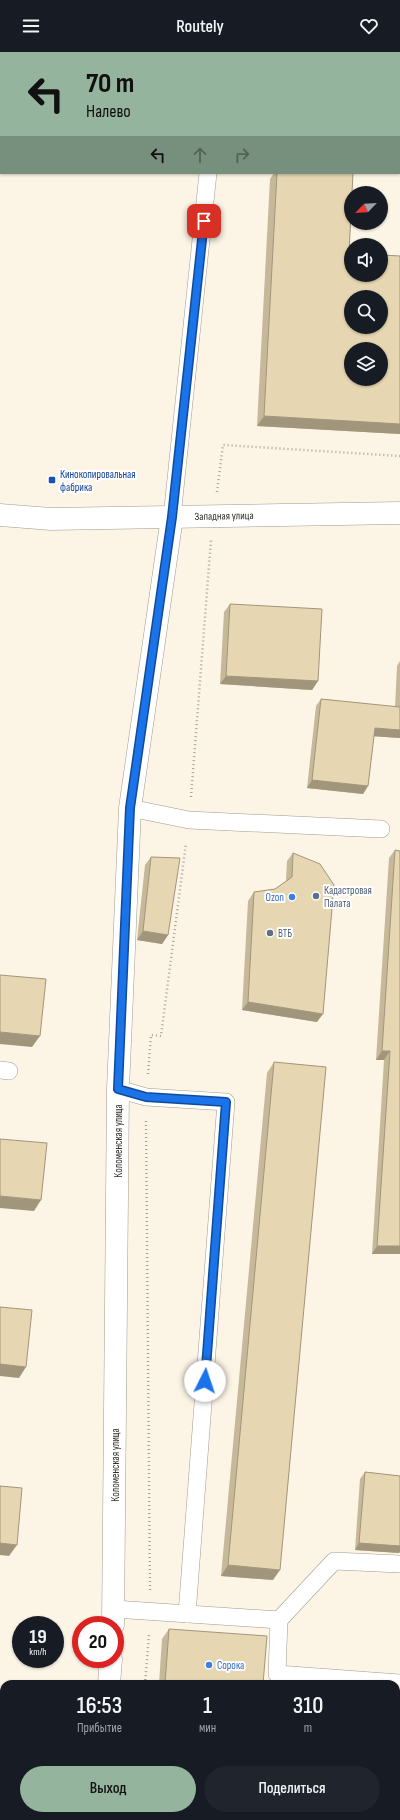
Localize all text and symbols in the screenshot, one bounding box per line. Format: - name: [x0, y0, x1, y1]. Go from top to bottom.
- icon: menu: [20, 15, 42, 37]
- icon: heart: [358, 15, 380, 37]
- text: Routely: [176, 16, 224, 37]
- text: 70 m: [86, 67, 134, 100]
- icon: left: [20, 68, 72, 120]
- text: Налево: [86, 101, 131, 122]
- icon: left: [147, 144, 169, 166]
- icon: ahead: [189, 144, 211, 166]
- icon: right: [231, 144, 253, 166]
- north arrow: [344, 186, 388, 230]
- map controls: [344, 186, 388, 386]
- pin: [187, 204, 221, 238]
- icon: arrive: [193, 210, 215, 232]
- button: sound: [344, 238, 388, 282]
- button: search: [344, 290, 388, 334]
- button: layers: [344, 342, 388, 386]
- place label: Кинокопировальная фабрика: [60, 468, 136, 494]
- marker: Кинокопировальная фабрика: [47, 475, 57, 485]
- street label: Западная улица: [194, 509, 254, 523]
- place label: Кадастровая Палата: [324, 884, 372, 910]
- place label: Ozon: [266, 891, 284, 904]
- marker: Кадастровая Палата: [311, 891, 321, 901]
- marker: Ozon: [287, 892, 297, 902]
- place label: ВТБ: [278, 927, 292, 940]
- marker: ВТБ: [265, 928, 275, 938]
- street label: Коломенская улица: [112, 1104, 125, 1178]
- position arrow: [184, 1360, 226, 1402]
- street label: Коломенская улица: [109, 1428, 122, 1502]
- speed limit sign: 20: [72, 1616, 124, 1668]
- text: 19: [29, 1625, 47, 1649]
- text: km/h: [29, 1646, 47, 1658]
- place label: Сорока: [217, 1659, 244, 1672]
- marker: Сорока: [204, 1660, 214, 1670]
- text: 16:53: [77, 1691, 122, 1720]
- text: 1: [203, 1691, 212, 1720]
- text: 310: [293, 1691, 323, 1720]
- text: Прибытие: [77, 1720, 122, 1736]
- text: мин: [199, 1720, 216, 1736]
- text: m: [304, 1720, 312, 1736]
- button: Выход: [20, 1766, 196, 1812]
- button: Поделиться: [204, 1766, 380, 1812]

